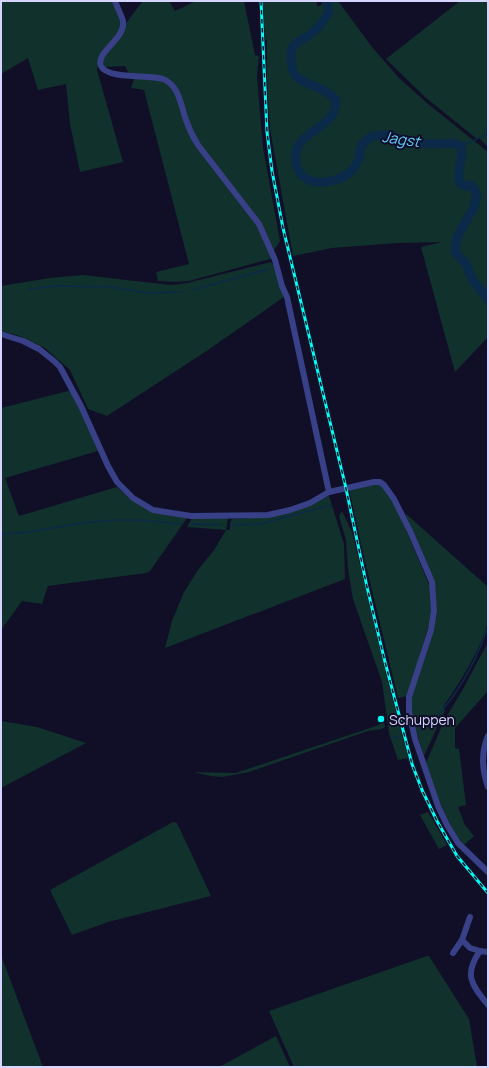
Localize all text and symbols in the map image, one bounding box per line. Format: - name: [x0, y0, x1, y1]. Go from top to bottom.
- water label: Jagst: [381, 126, 423, 152]
- place label: Schuppen: [389, 710, 455, 729]
- marker: Schuppen: [376, 714, 386, 724]

